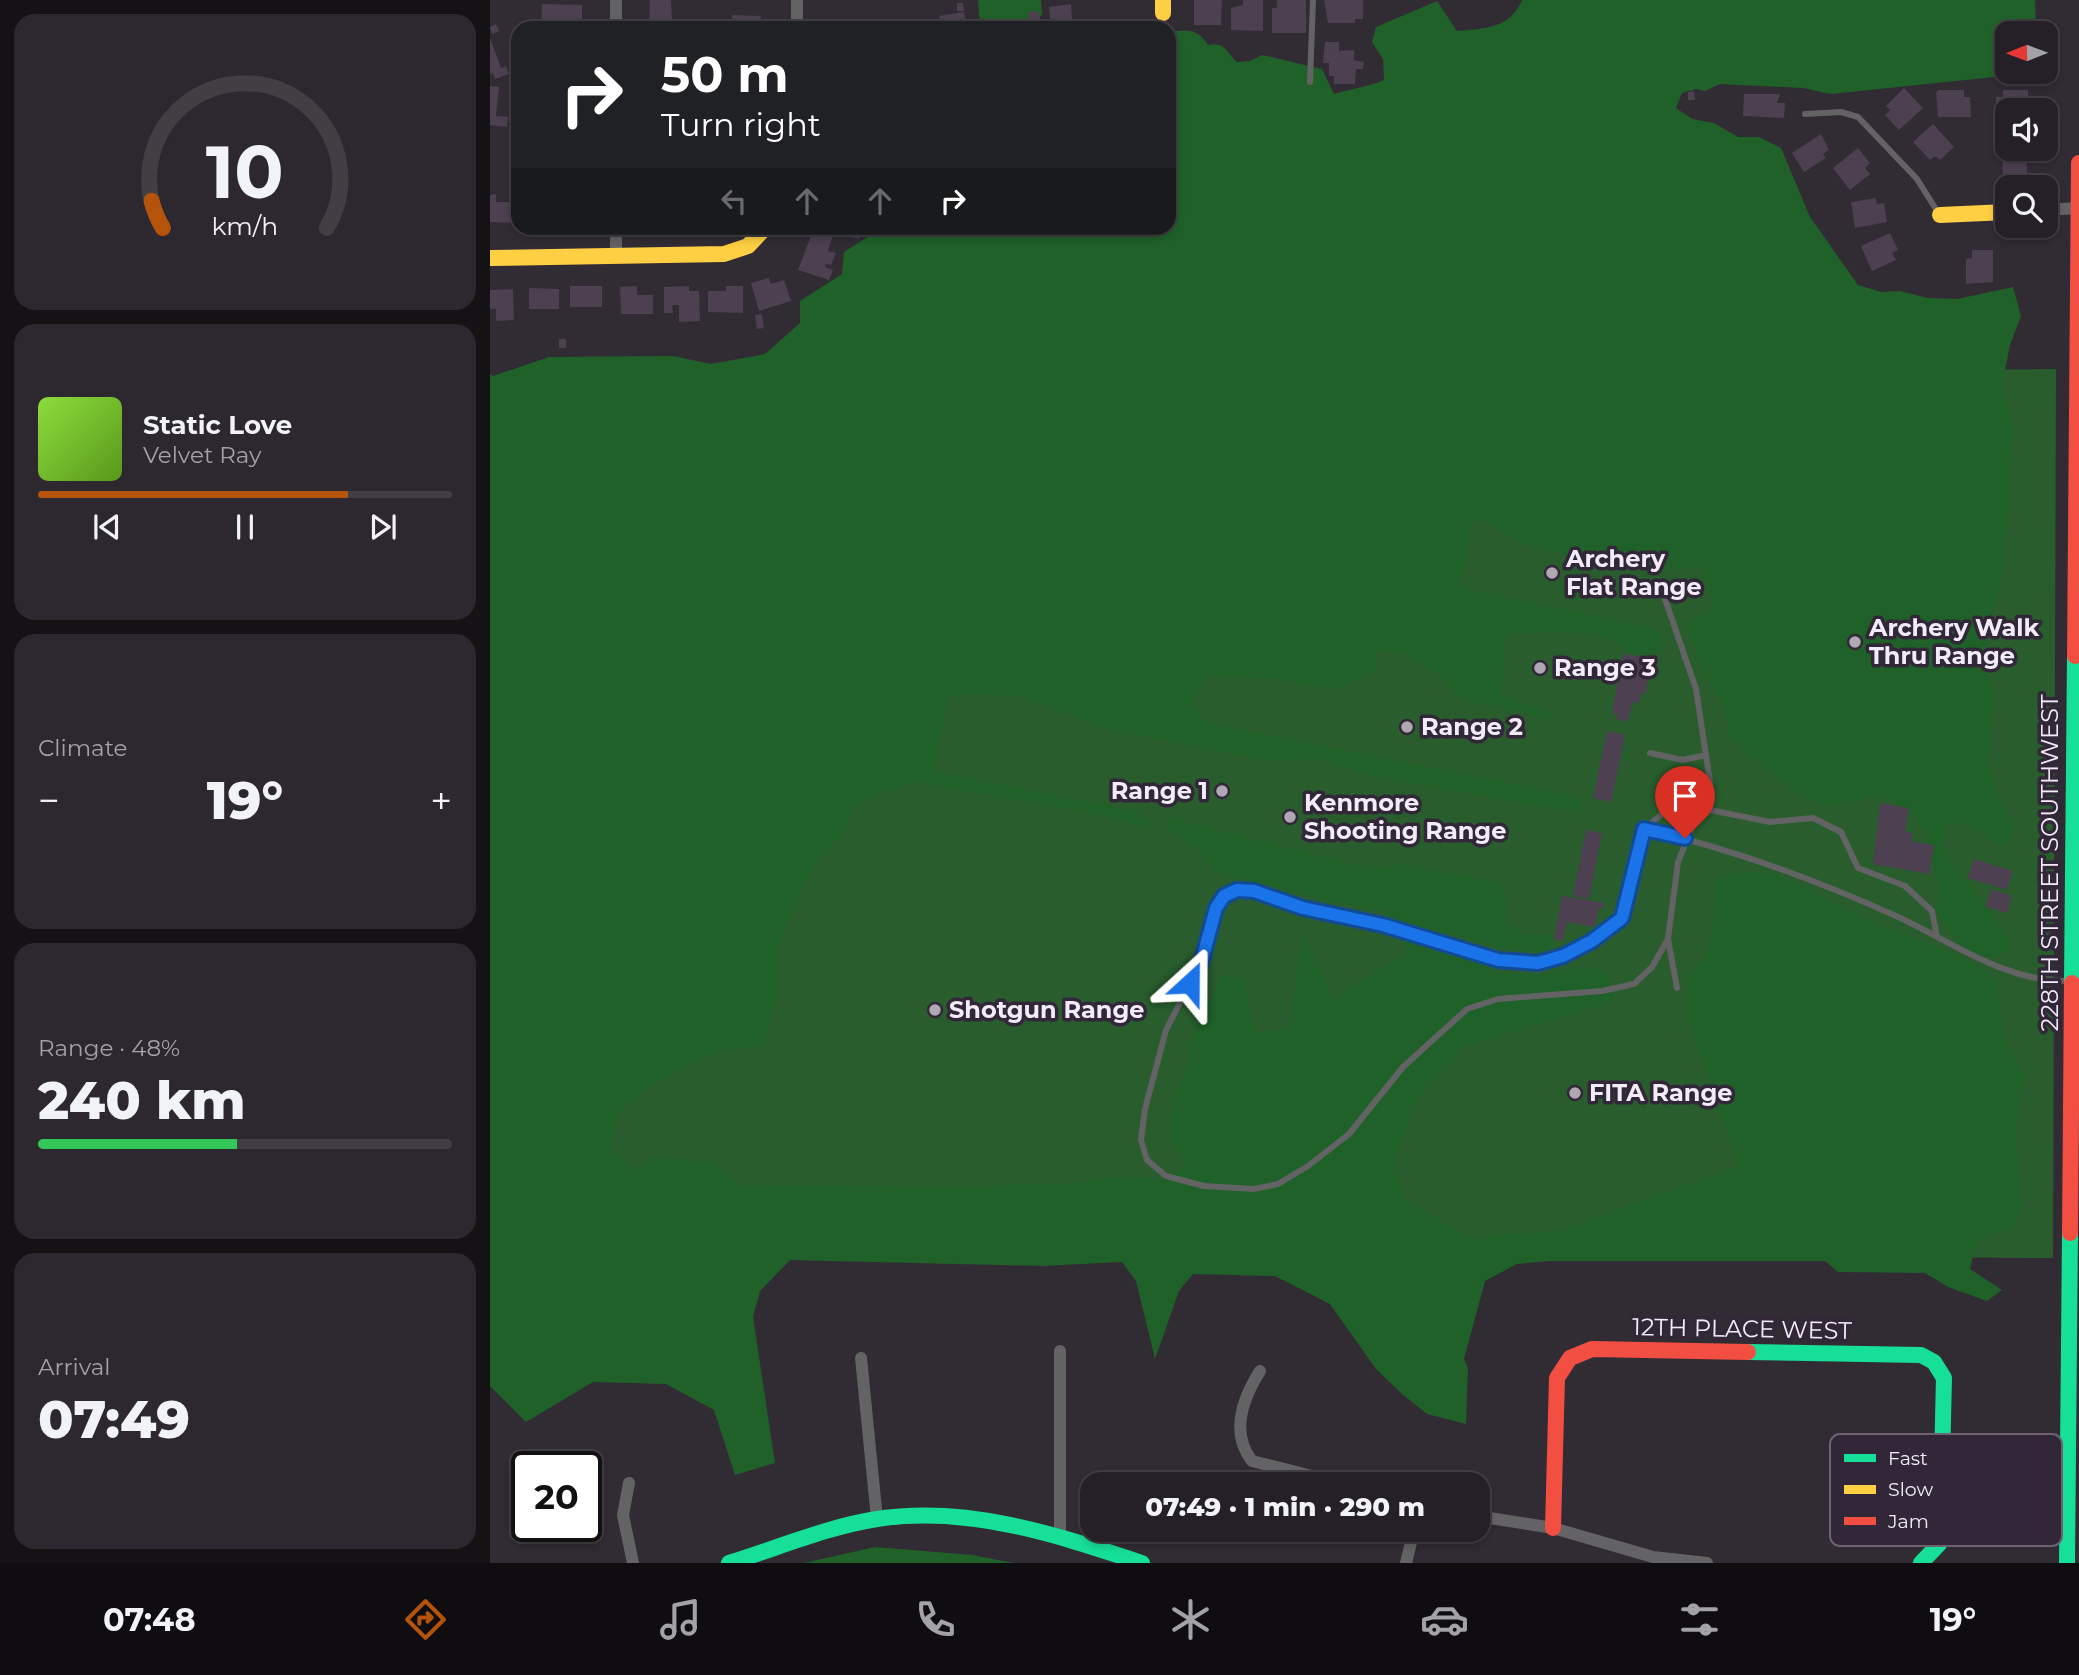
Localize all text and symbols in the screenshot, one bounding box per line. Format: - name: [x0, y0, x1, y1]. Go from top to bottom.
- north arrow: [1995, 21, 2058, 84]
- map controls: [1995, 21, 2058, 238]
- text: 50 m: [661, 45, 789, 104]
- icon: right: [546, 49, 637, 140]
- button: sound: [1995, 98, 2058, 161]
- text: Turn right: [661, 105, 821, 144]
- text: 10: [206, 128, 284, 216]
- button: search: [1995, 175, 2058, 238]
- icon: left: [715, 182, 753, 220]
- icon: ahead: [788, 182, 826, 220]
- icon: ahead: [861, 182, 899, 220]
- icon: right: [934, 182, 972, 220]
- text: km/h: [212, 211, 278, 241]
- text: Static Love: [143, 409, 292, 441]
- text: Velvet Ray: [143, 441, 261, 469]
- icon: previous: [88, 508, 126, 546]
- icon: pause: [226, 508, 264, 546]
- icon: next: [364, 508, 402, 546]
- place label: Archery Flat Range: [1565, 544, 1702, 601]
- marker: Archery Flat Range: [1544, 565, 1560, 581]
- place label: Archery Walk Thru Range: [1868, 613, 2040, 670]
- marker: Archery Walk Thru Range: [1847, 634, 1863, 650]
- place label: Range 3: [1554, 653, 1656, 682]
- marker: Range 3: [1532, 660, 1548, 676]
- street label: 228TH STREET SOUTHWEST: [2035, 694, 2064, 1031]
- place label: Range 2: [1421, 712, 1523, 741]
- marker: Range 2: [1399, 719, 1415, 735]
- text: Climate: [38, 734, 127, 762]
- pin: [1655, 766, 1715, 838]
- text: 19°: [207, 769, 283, 832]
- place label: Range 1: [1111, 776, 1208, 805]
- text: −: [38, 777, 60, 824]
- text: +: [430, 777, 452, 824]
- icon: arrive: [1666, 777, 1704, 815]
- marker: Range 1: [1214, 783, 1230, 799]
- place label: Kenmore Shooting Range: [1304, 788, 1506, 845]
- marker: Kenmore Shooting Range: [1282, 809, 1298, 825]
- position arrow: [1153, 946, 1227, 1020]
- place label: Shotgun Range: [949, 995, 1144, 1024]
- marker: Shotgun Range: [927, 1002, 943, 1018]
- text: Range · 48%: [38, 1034, 180, 1062]
- text: 240 km: [38, 1069, 245, 1132]
- place label: FITA Range: [1589, 1078, 1732, 1107]
- marker: FITA Range: [1567, 1085, 1583, 1101]
- street label: 12TH PLACE WEST: [1632, 1312, 1852, 1345]
- text: Arrival: [38, 1353, 111, 1381]
- text: 07:49: [38, 1388, 190, 1451]
- legend: [1830, 1434, 2062, 1546]
- text: Fast: [1888, 1447, 1928, 1470]
- speed limit sign: 20: [511, 1451, 602, 1542]
- text: Slow: [1888, 1478, 1933, 1501]
- text: 07:49 · 1 min · 290 m: [1145, 1491, 1425, 1523]
- text: Jam: [1887, 1510, 1929, 1533]
- icon: directions: [401, 1595, 450, 1644]
- icon: music: [656, 1595, 705, 1644]
- icon: phone: [911, 1595, 960, 1644]
- icon: climate: [1166, 1595, 1215, 1644]
- icon: car: [1420, 1595, 1469, 1644]
- icon: filters: [1675, 1595, 1724, 1644]
- text: 07:48: [103, 1600, 196, 1639]
- text: 19°: [1930, 1600, 1976, 1639]

